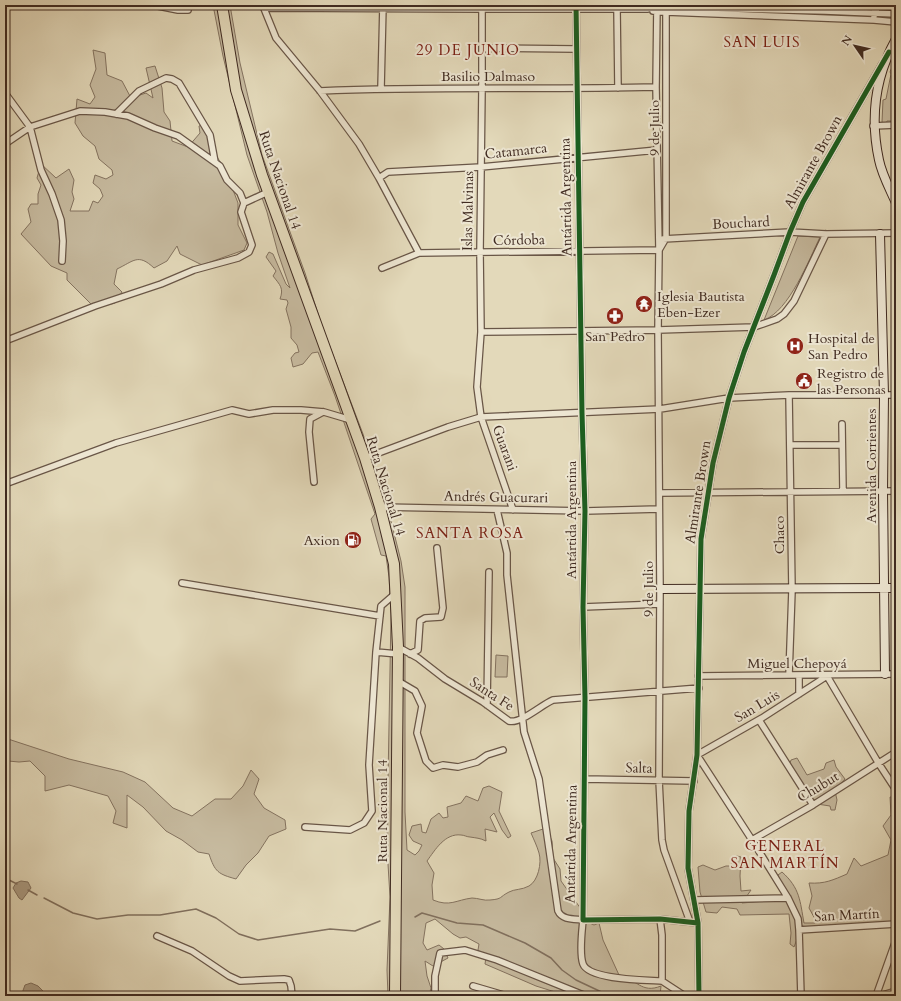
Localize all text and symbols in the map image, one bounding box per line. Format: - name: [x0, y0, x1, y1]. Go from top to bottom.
- north arrow: [835, 26, 875, 66]
- district label: SAN LUIS: [724, 32, 800, 52]
- text: N: [838, 32, 856, 49]
- district label: 29 DE JUNIO: [416, 40, 520, 60]
- street label: Basilio Dalmaso: [441, 67, 536, 86]
- street label: 9 de Julio: [645, 100, 664, 156]
- street label: Almirante Brown: [779, 112, 847, 212]
- street label: Ruta Nacional 14: [254, 128, 306, 232]
- street label: Antártida Argentina: [555, 137, 577, 257]
- street label: Catamarca: [484, 138, 548, 164]
- street label: Islas Malvinas: [458, 171, 478, 251]
- street label: Bouchard: [712, 212, 771, 234]
- street label: Córdoba: [493, 230, 545, 250]
- place label: Iglesia Bautista Eben-Ezer: [657, 287, 745, 322]
- temple icon: Iglesia Bautista Eben-Ezer: [634, 294, 654, 314]
- pharmacy icon: San Pedro: [605, 306, 625, 326]
- place label: San Pedro: [585, 327, 645, 346]
- place label: Hospital de San Pedro: [808, 329, 875, 364]
- hospital icon: Hospital de San Pedro: [785, 336, 805, 356]
- place label: Registro de las Personas: [817, 364, 886, 399]
- public building icon: Registro de las Personas: [794, 371, 814, 391]
- street label: Avenida Corrientes: [862, 408, 881, 523]
- street label: Guarani: [488, 422, 522, 474]
- street label: Ruta Nacional 14: [362, 434, 410, 538]
- street label: Almirante Brown: [680, 439, 716, 545]
- street label: Antártida Argentina: [562, 461, 581, 579]
- street label: Andrés Guacurari: [444, 487, 548, 507]
- street label: Chaco: [770, 515, 789, 554]
- district label: SANTA ROSA: [416, 523, 524, 543]
- fuel station icon: Axion: [343, 530, 363, 550]
- place label: Axion: [304, 531, 340, 550]
- street label: 9 de Julio: [639, 561, 658, 617]
- street label: Miguel Chepoyá: [747, 654, 847, 673]
- street label: Santa Fe: [466, 673, 518, 715]
- street label: San Luis: [731, 685, 783, 727]
- street label: Salta: [625, 758, 653, 778]
- street label: Ruta Nacional 14: [373, 759, 392, 863]
- street label: Chubut: [794, 767, 843, 807]
- street label: Antártida Argentina: [560, 784, 582, 904]
- district label: GENERAL SAN MARTÍN: [730, 836, 840, 873]
- street label: San Martín: [814, 904, 880, 926]

